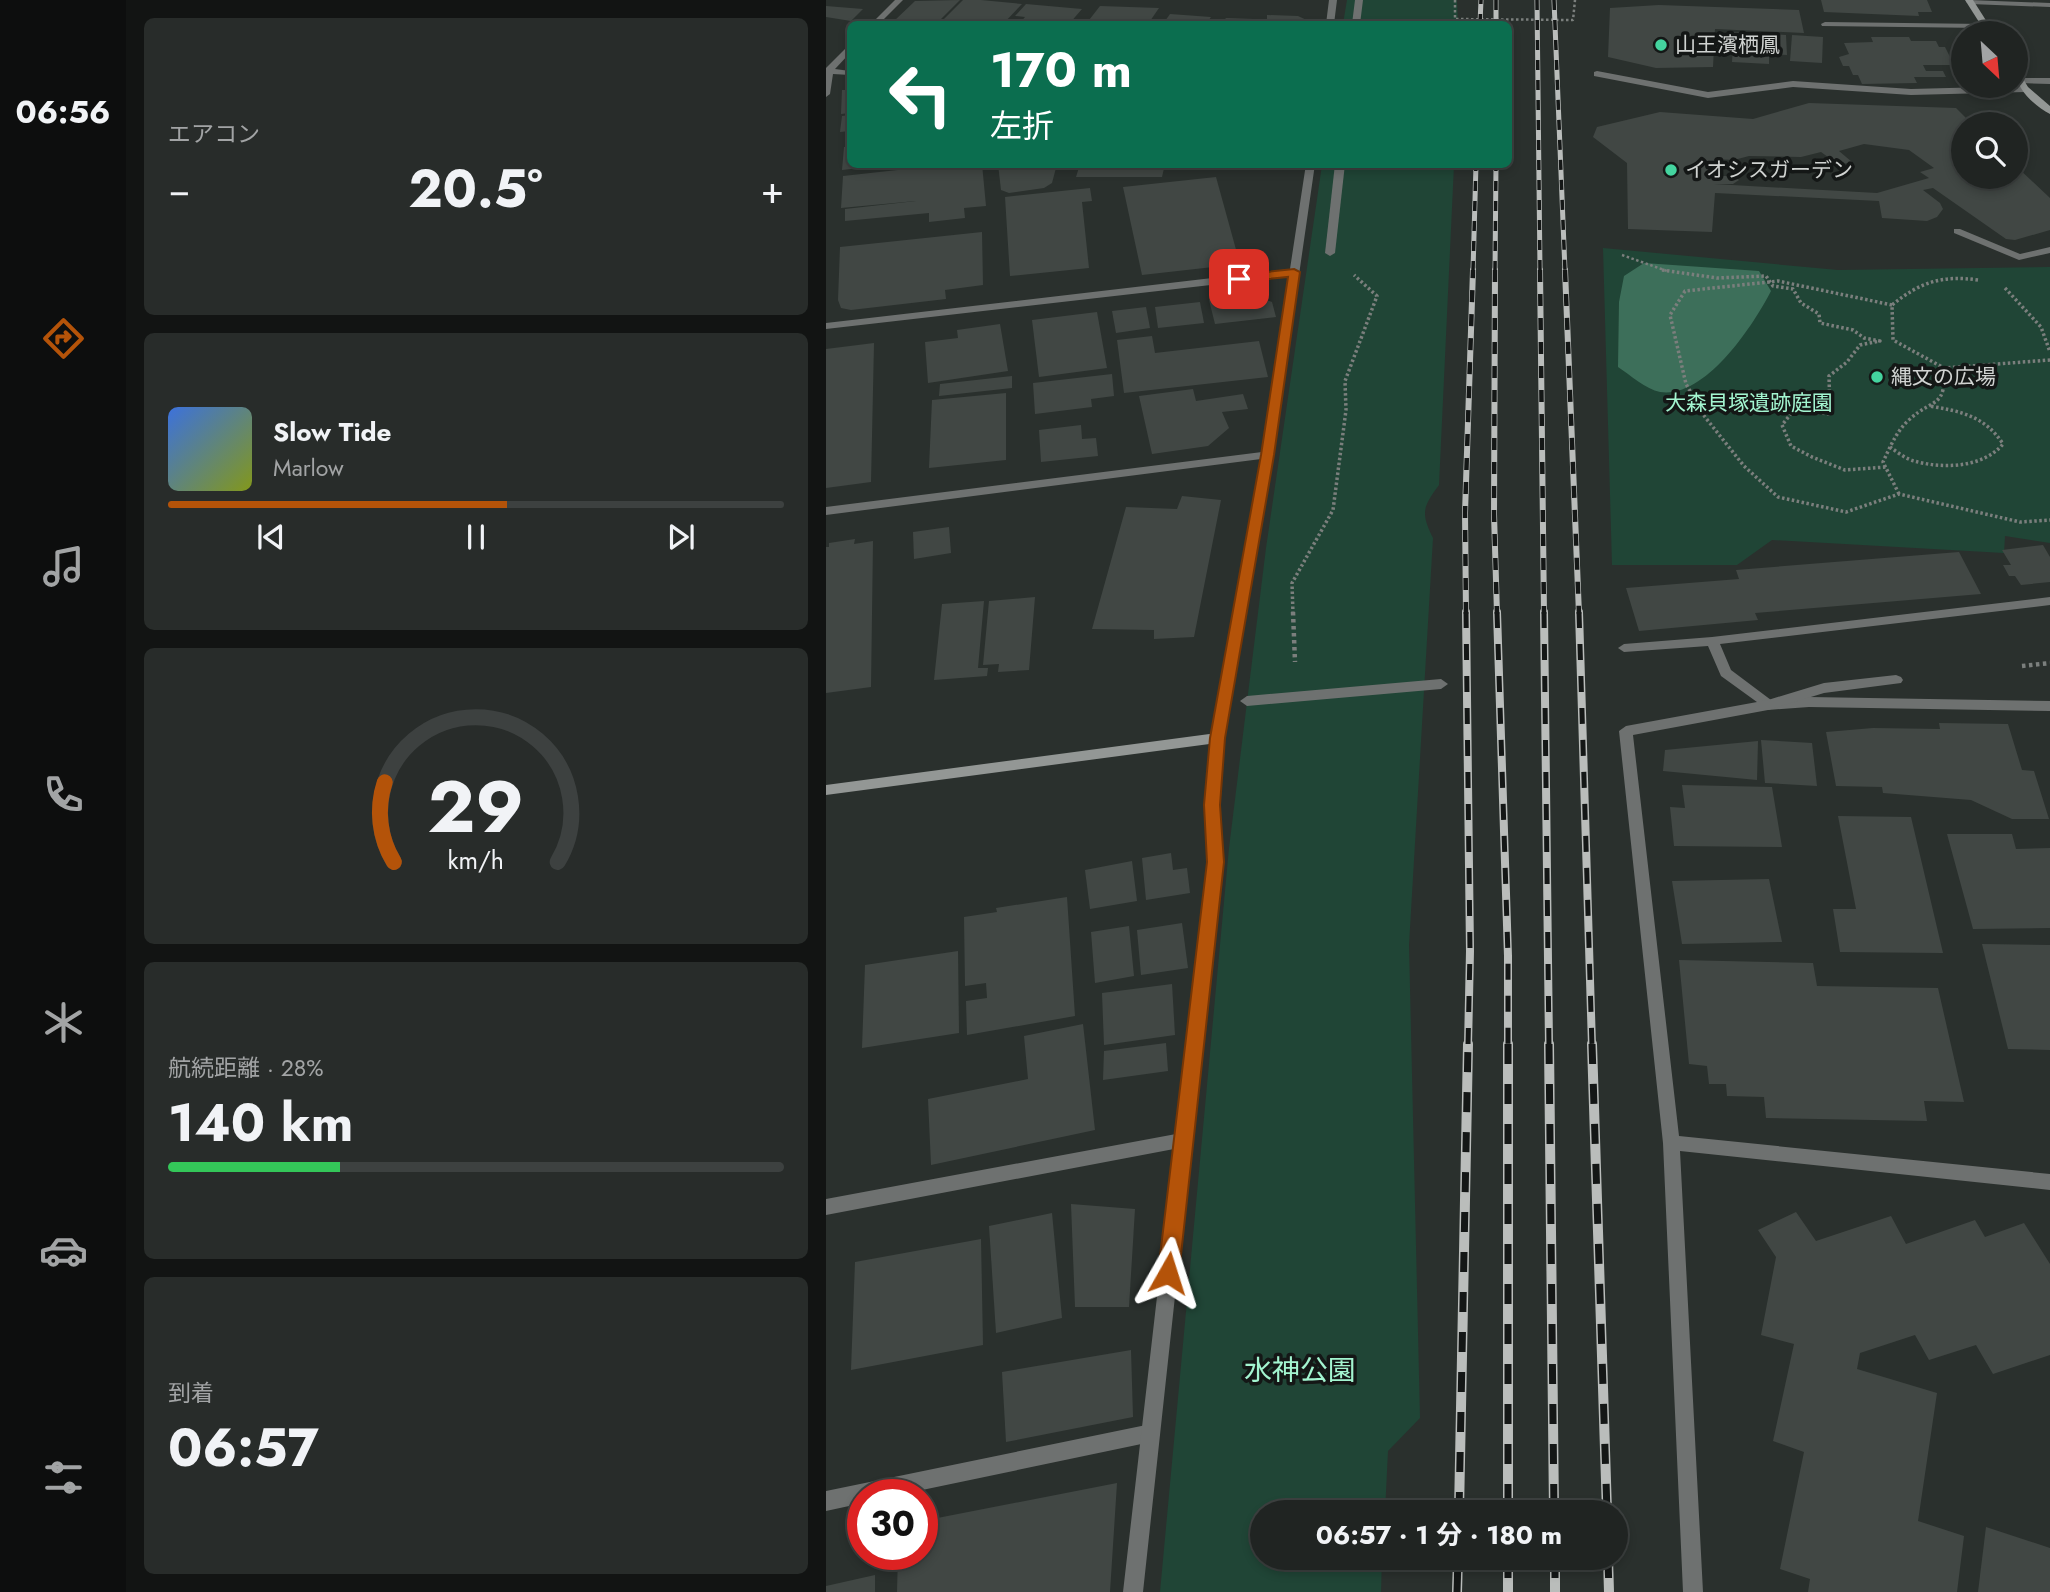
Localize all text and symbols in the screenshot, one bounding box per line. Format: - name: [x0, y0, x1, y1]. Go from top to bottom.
- north arrow: [1951, 21, 2028, 98]
- map controls: [1951, 21, 2028, 189]
- place label: 山王濱栖鳳: [1675, 30, 1780, 60]
- text: 170 m: [990, 35, 1132, 105]
- marker: 山王濱栖鳳: [1653, 37, 1669, 53]
- icon: left: [875, 49, 966, 140]
- text: 06:56: [16, 89, 110, 135]
- text: 左折: [990, 103, 1054, 149]
- button: search: [1951, 112, 2028, 189]
- text: エアコン: [168, 117, 260, 151]
- text: 20.5°: [408, 151, 543, 227]
- place label: イオシスガーデン: [1685, 155, 1853, 185]
- text: −: [168, 162, 190, 217]
- text: +: [761, 162, 784, 217]
- marker: イオシスガーデン: [1663, 162, 1679, 178]
- pin: [1209, 249, 1269, 309]
- icon: arrive: [1220, 260, 1258, 298]
- icon: directions: [39, 314, 88, 363]
- place label: 縄文の広場: [1891, 362, 1996, 392]
- marker: 縄文の広場: [1869, 369, 1885, 385]
- park label: 大森貝塚遺跡庭園: [1665, 388, 1833, 418]
- text: Slow Tide: [273, 413, 392, 451]
- text: Marlow: [273, 451, 344, 485]
- icon: previous: [252, 518, 290, 556]
- icon: pause: [457, 518, 495, 556]
- icon: next: [662, 518, 700, 556]
- icon: music: [39, 542, 88, 591]
- text: 29: [428, 754, 524, 859]
- icon: phone: [39, 770, 88, 819]
- text: km/h: [448, 842, 504, 878]
- icon: climate: [39, 998, 88, 1047]
- text: 航続距離 · 28%: [168, 1051, 324, 1085]
- text: 140 km: [168, 1085, 353, 1161]
- icon: car: [39, 1226, 88, 1275]
- position arrow: [1131, 1236, 1205, 1310]
- park label: 水神公園: [1244, 1350, 1356, 1391]
- text: 到着: [168, 1376, 214, 1410]
- text: 06:57: [168, 1410, 319, 1486]
- icon: filters: [39, 1453, 88, 1502]
- speed limit sign: 30: [847, 1479, 938, 1570]
- text: 06:57 · 1 分 · 180 m: [1316, 1516, 1562, 1554]

